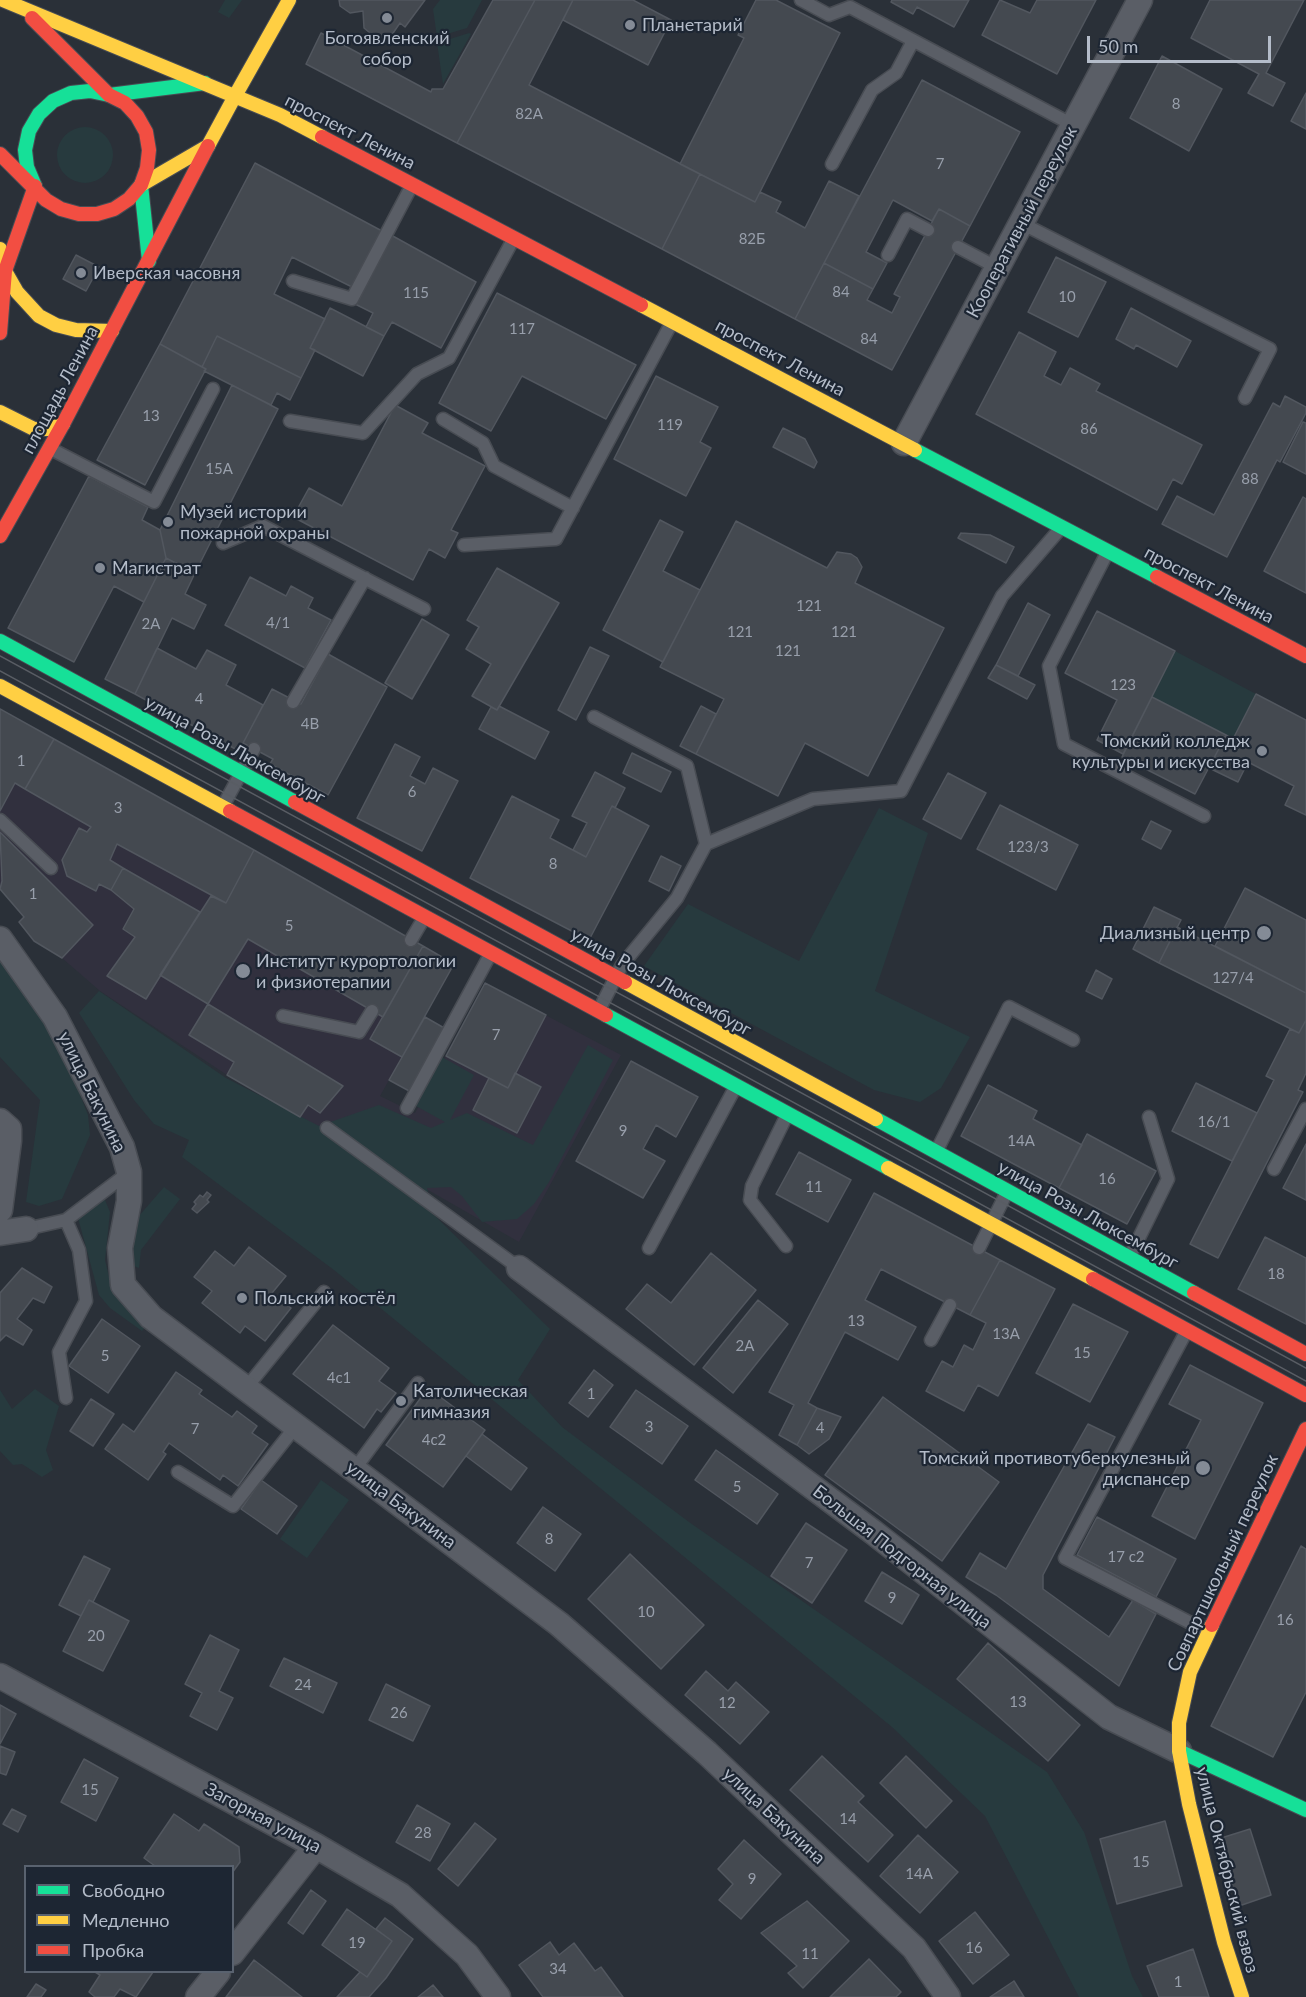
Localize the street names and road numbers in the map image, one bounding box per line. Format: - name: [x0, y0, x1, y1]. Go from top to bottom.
- street label: проспект Ленина: [281, 90, 419, 174]
- street label: Кооперативный переулок: [962, 122, 1082, 322]
- street label: проспект Ленина: [712, 315, 848, 401]
- street label: площадь Ленина: [17, 322, 103, 458]
- street label: проспект Ленина: [1141, 542, 1277, 628]
- street label: улица Розы Люксембург: [141, 691, 329, 809]
- street label: улица Розы Люксембург: [567, 923, 755, 1041]
- street label: улица Бакунина: [53, 1028, 131, 1156]
- street label: улица Розы Люксембург: [994, 1156, 1182, 1274]
- street label: Совпартшкольный переулок: [1163, 1451, 1283, 1675]
- street label: улица Бакунина: [342, 1457, 460, 1553]
- street label: Большая Подгорная улица: [809, 1481, 995, 1633]
- street label: улица Бакунина: [718, 1763, 830, 1869]
- street label: улица Октябрьский взвоз: [1191, 1765, 1263, 1975]
- street label: Загорная улица: [201, 1778, 325, 1858]

